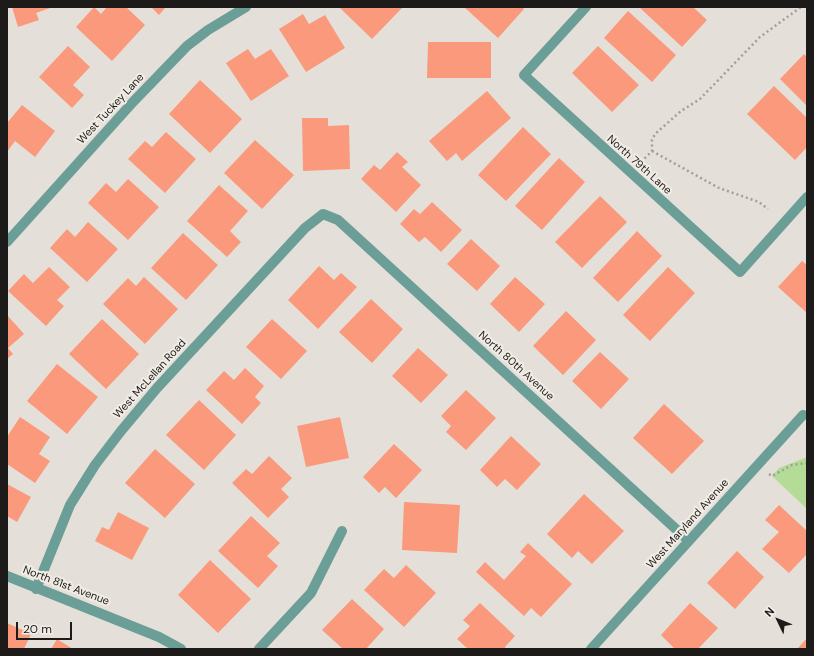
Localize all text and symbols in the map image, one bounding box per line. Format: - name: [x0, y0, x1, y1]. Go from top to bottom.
- street label: West Tuckey Lane: [75, 71, 147, 147]
- street label: North 79th Lane: [604, 133, 674, 197]
- street label: North 80th Avenue: [476, 329, 556, 403]
- street label: West McLellan Road: [111, 337, 189, 421]
- street label: West Maryland Avenue: [644, 476, 732, 572]
- street label: North 81st Avenue: [21, 563, 111, 609]
- north arrow: [758, 600, 798, 640]
- text: N: [761, 604, 777, 620]
- scale bar: [18, 614, 74, 640]
- text: 20 m: [23, 621, 52, 637]

